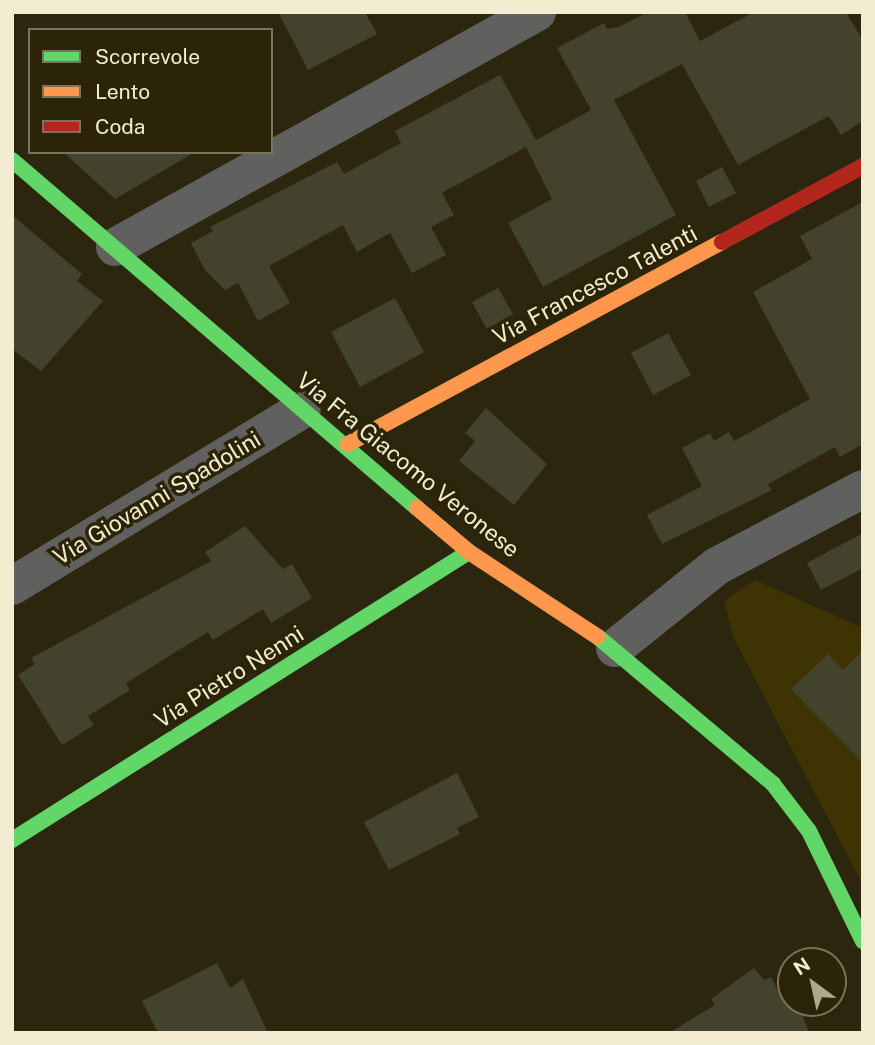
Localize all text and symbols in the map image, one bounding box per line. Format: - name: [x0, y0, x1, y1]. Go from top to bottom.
- legend: [28, 28, 273, 154]
- text: Scorrevole: [95, 44, 200, 69]
- text: Lento: [95, 79, 150, 104]
- text: Coda: [95, 114, 145, 139]
- street label: Via Francesco Talenti: [488, 219, 702, 351]
- street label: Via Fra Giacomo Veronese: [291, 366, 525, 564]
- street label: Via Giovanni Spadolini: [48, 425, 266, 571]
- street label: Via Pietro Nenni: [149, 620, 309, 734]
- north arrow: [777, 947, 847, 1017]
- text: N: [789, 953, 814, 979]

